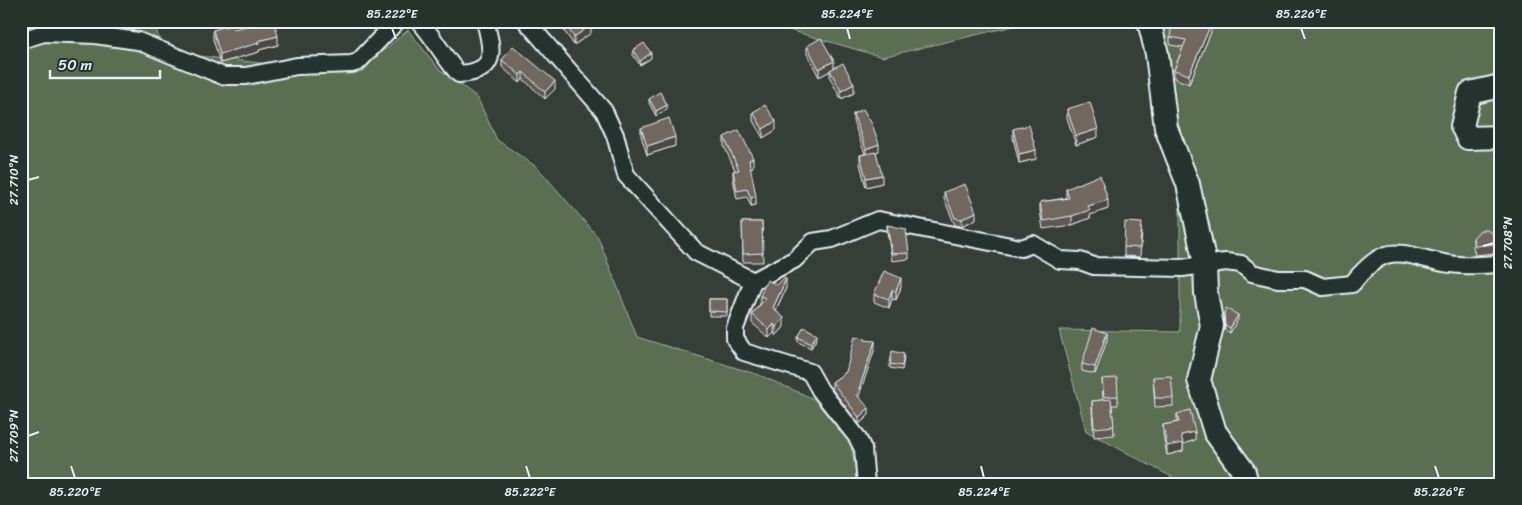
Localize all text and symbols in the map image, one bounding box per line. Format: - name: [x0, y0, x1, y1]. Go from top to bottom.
- text: 85.222°E: [367, 3, 419, 25]
- text: 85.224°E: [821, 3, 874, 25]
- text: 85.226°E: [1276, 3, 1328, 25]
- scale bar: [50, 48, 160, 80]
- text: 50 m: [58, 52, 93, 78]
- text: 27.710°N: [3, 154, 25, 205]
- text: 27.708°N: [1497, 216, 1519, 269]
- text: 27.709°N: [3, 409, 25, 462]
- text: 85.220°E: [49, 481, 102, 503]
- text: 85.222°E: [505, 481, 557, 503]
- text: 85.224°E: [958, 481, 1011, 503]
- text: 85.226°E: [1414, 481, 1466, 503]

